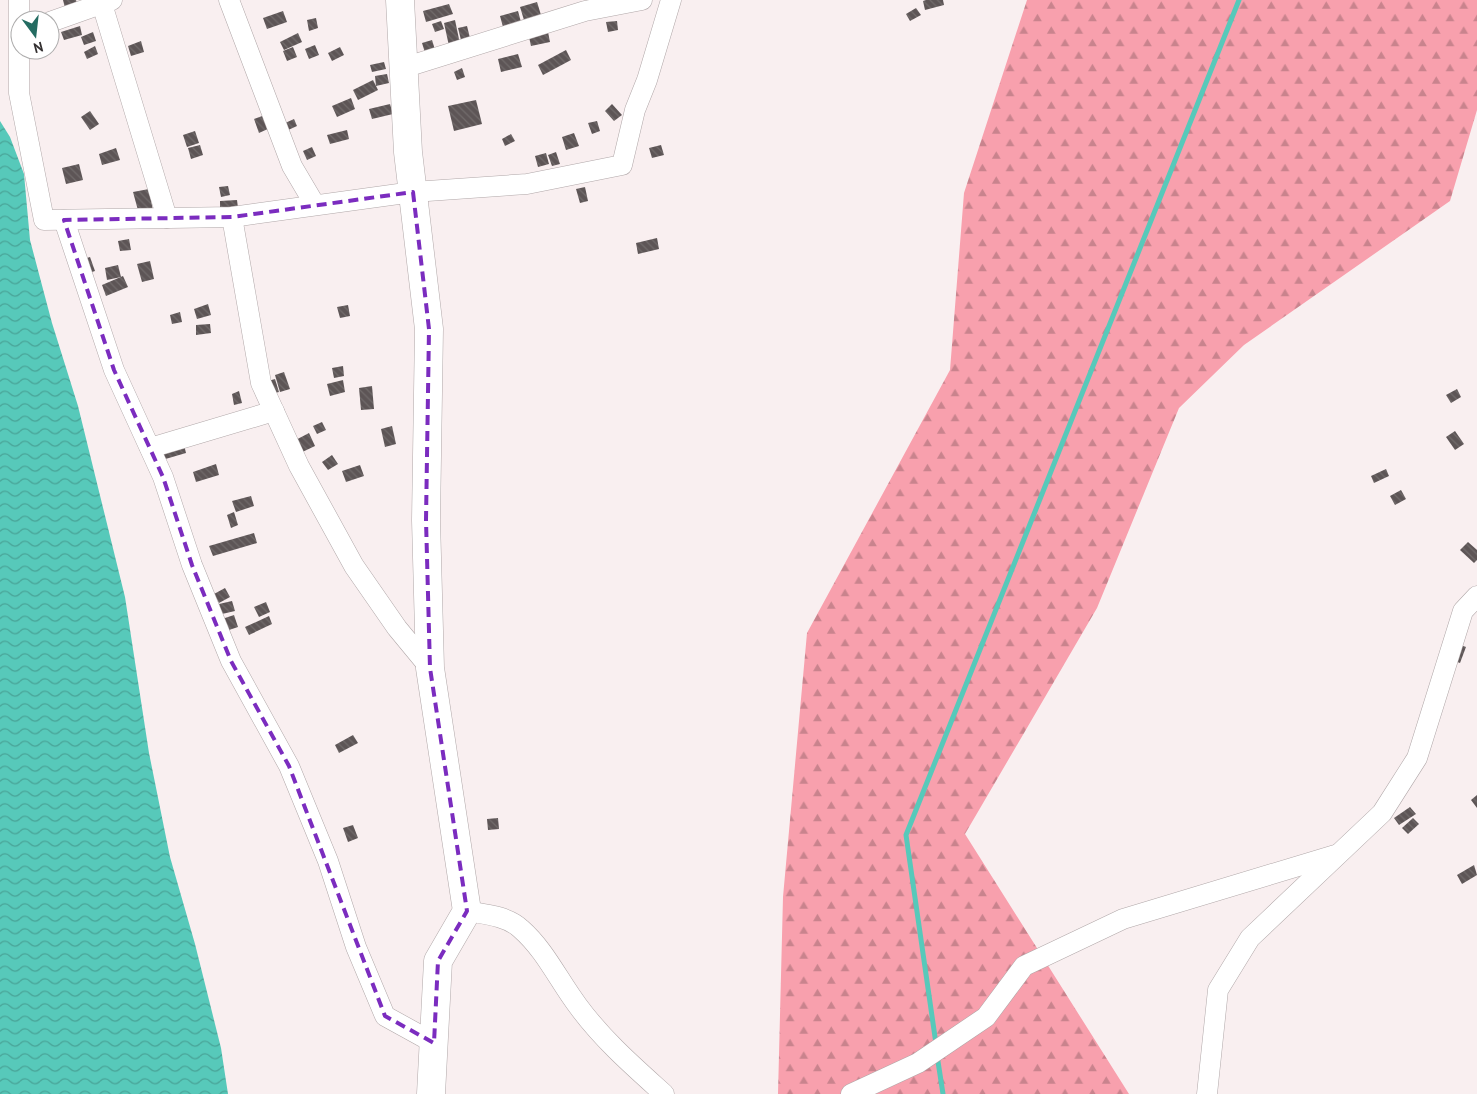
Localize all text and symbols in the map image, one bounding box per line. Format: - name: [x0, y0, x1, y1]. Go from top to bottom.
- north arrow: [10, 10, 60, 60]
- text: N: [32, 38, 45, 57]

